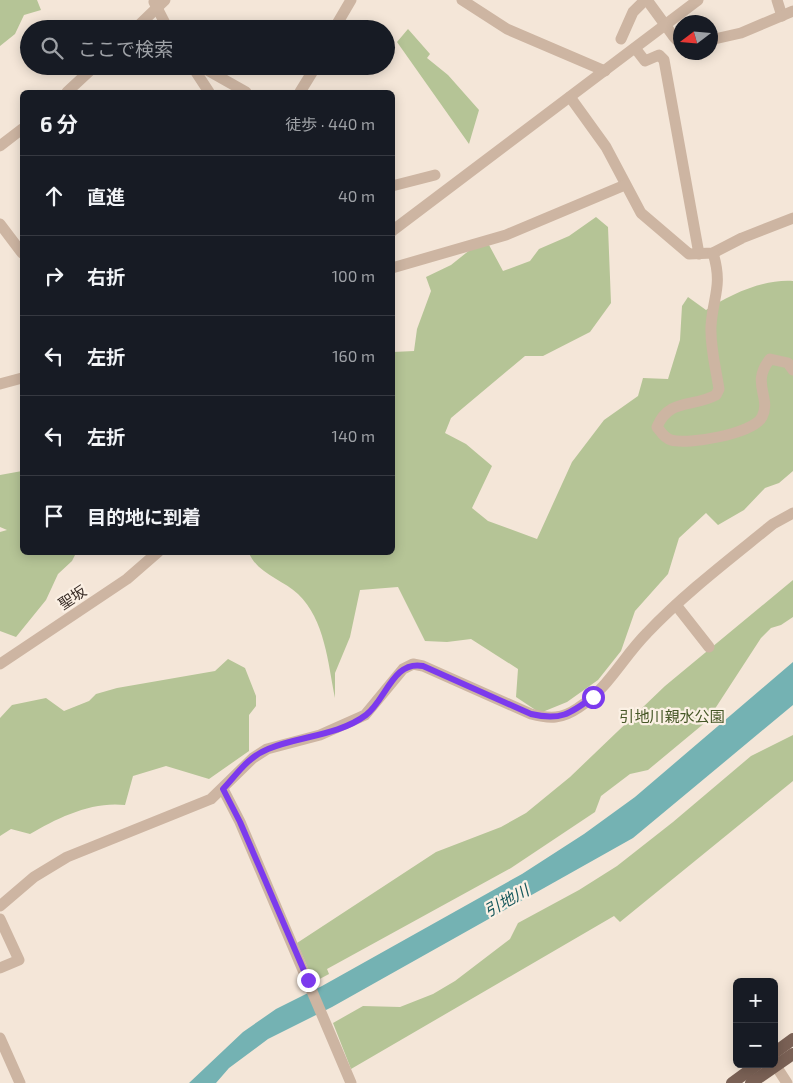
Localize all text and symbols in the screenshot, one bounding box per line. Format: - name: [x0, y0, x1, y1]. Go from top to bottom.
- north arrow: [673, 15, 718, 60]
- search box: [20, 20, 395, 75]
- icon: search: [38, 34, 66, 62]
- text: ここで検索: [78, 37, 173, 60]
- text: 6 分: [40, 111, 78, 136]
- text: 徒歩 · 440 m: [285, 114, 375, 133]
- icon: ahead: [40, 182, 68, 210]
- text: 直進: [87, 185, 125, 208]
- text: 40 m: [338, 186, 375, 205]
- icon: right: [40, 262, 68, 290]
- text: 右折: [87, 265, 125, 288]
- text: 100 m: [332, 266, 375, 285]
- icon: left: [40, 342, 68, 370]
- text: 左折: [87, 345, 125, 368]
- text: 160 m: [332, 346, 375, 365]
- icon: left: [40, 422, 68, 450]
- text: 左折: [87, 425, 125, 448]
- text: 140 m: [332, 426, 375, 445]
- icon: arrive: [40, 502, 68, 530]
- text: 目的地に到着: [87, 505, 201, 528]
- street label: 聖坂: [55, 581, 89, 613]
- route start: [582, 686, 605, 709]
- park label: 引地川親水公園: [619, 707, 725, 725]
- water label: 引地川: [480, 879, 533, 920]
- route end: [297, 969, 320, 992]
- map controls: [733, 978, 778, 1068]
- button: +: [733, 978, 778, 1023]
- button: −: [733, 1023, 778, 1068]

